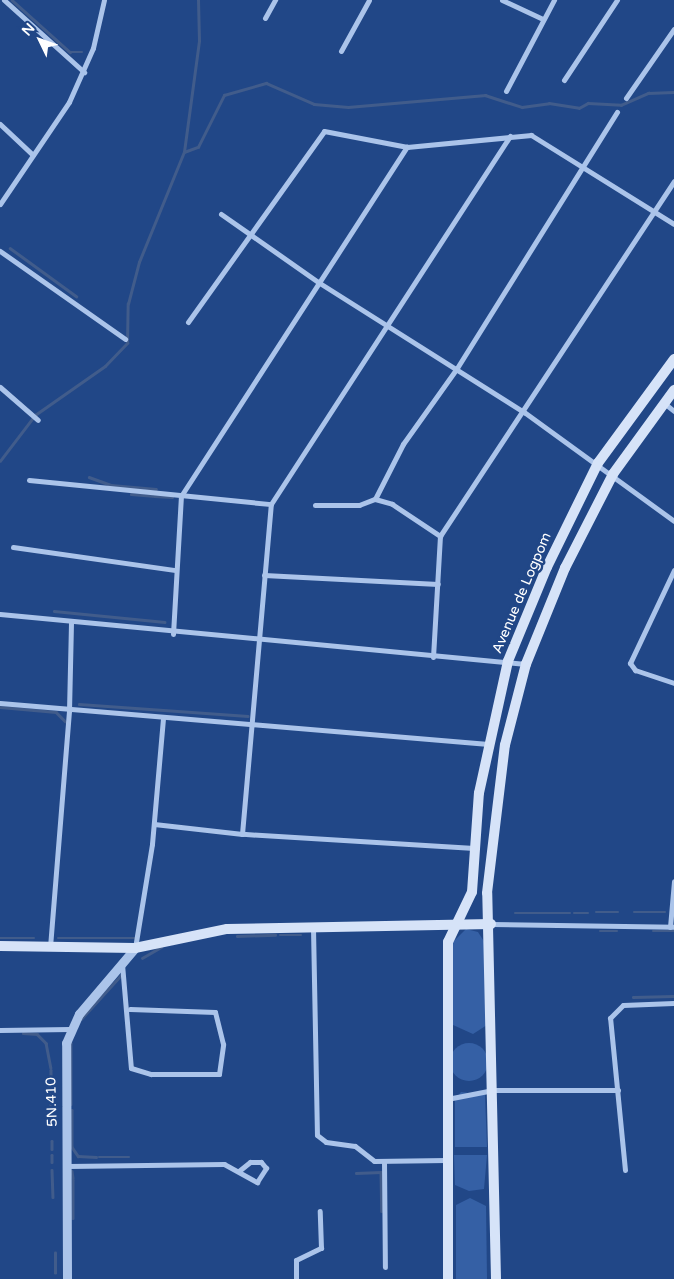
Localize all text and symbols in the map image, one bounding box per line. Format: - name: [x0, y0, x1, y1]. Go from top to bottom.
- north arrow: [15, 15, 65, 65]
- text: N: [18, 20, 39, 39]
- street label: Avenue de Logpom: [489, 530, 555, 656]
- street label: 5N.410: [43, 1077, 61, 1127]

